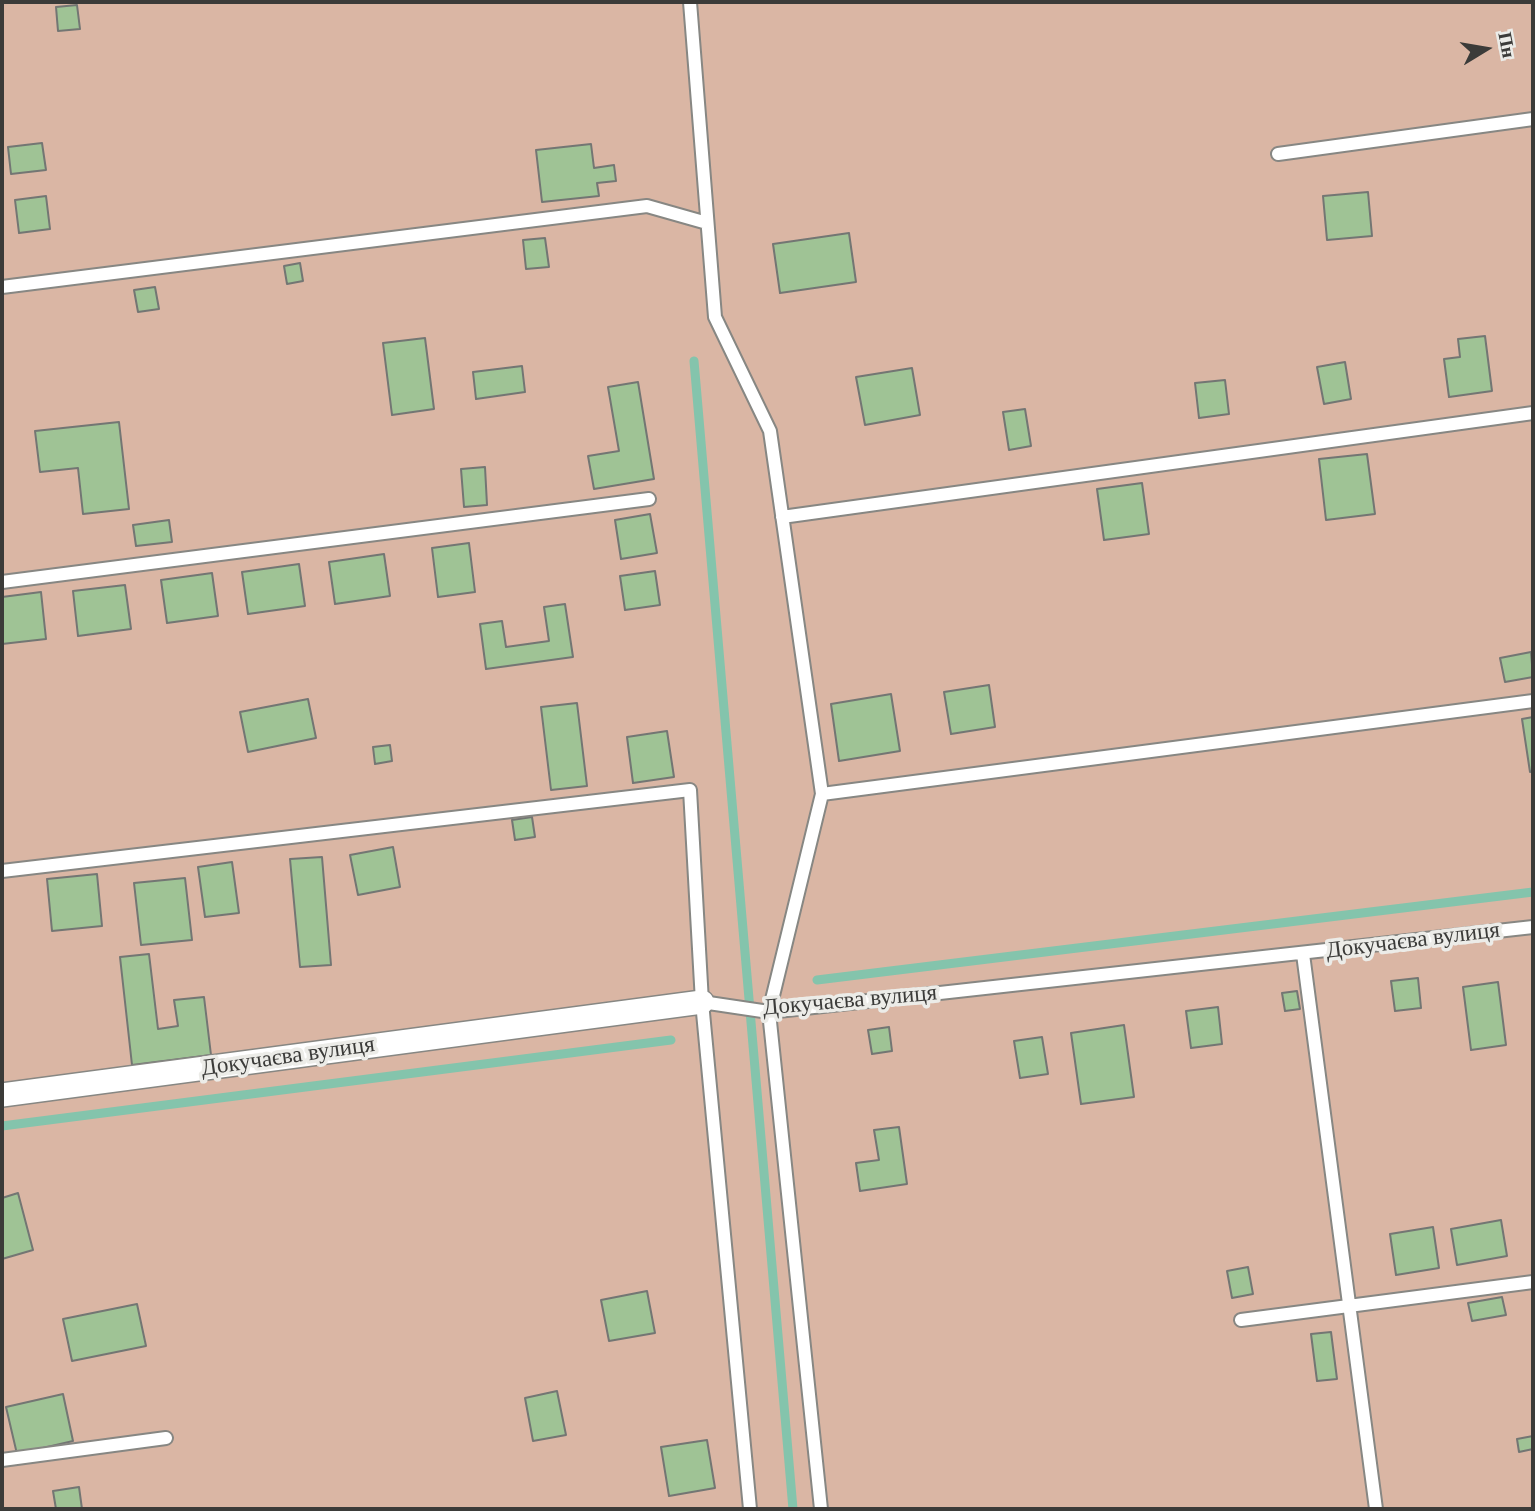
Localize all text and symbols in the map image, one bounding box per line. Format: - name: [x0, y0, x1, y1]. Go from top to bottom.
- north arrow: [1451, 14, 1521, 84]
- text: Пн: [1494, 30, 1520, 60]
- street label: Докучаєва вулиця: [1325, 917, 1501, 965]
- street label: Докучаєва вулиця: [762, 980, 938, 1022]
- street label: Докучаєва вулиця: [199, 1031, 377, 1083]

